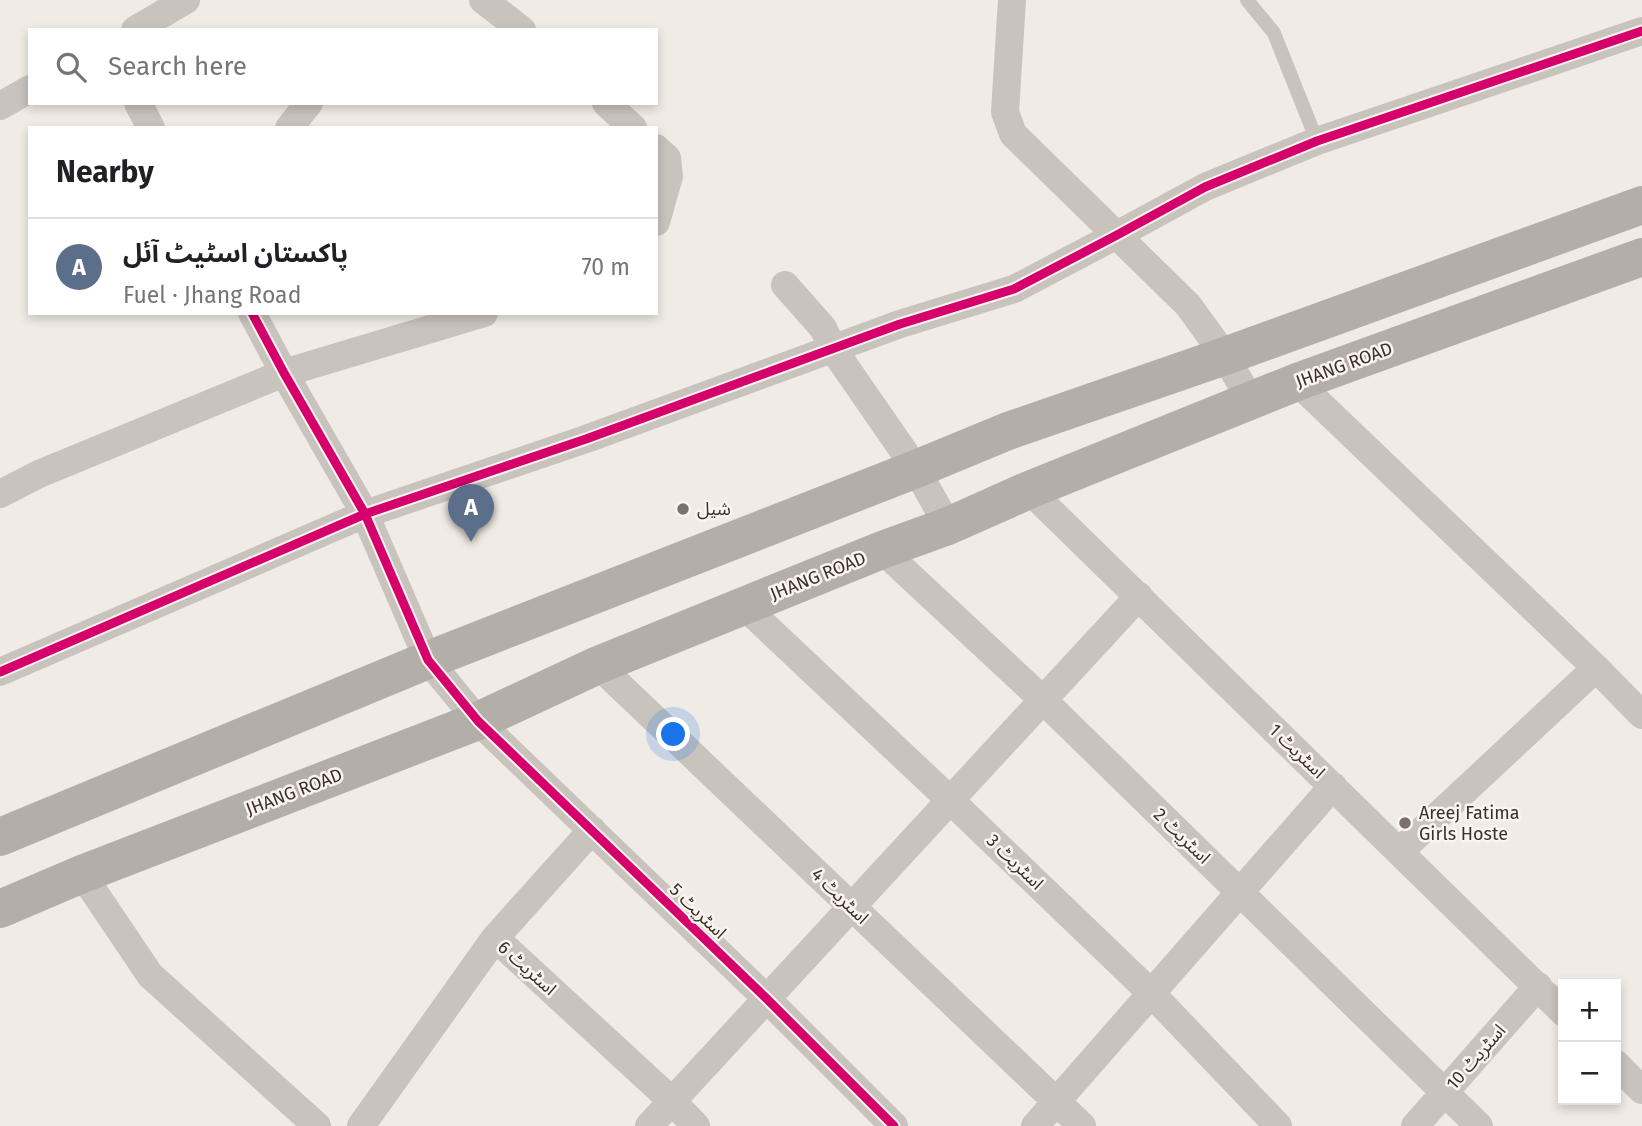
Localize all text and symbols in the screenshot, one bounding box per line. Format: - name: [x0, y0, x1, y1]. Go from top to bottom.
- search box: [28, 28, 658, 105]
- icon: search: [52, 48, 90, 86]
- text: Search here: [108, 51, 247, 82]
- text: Nearby: [56, 154, 154, 190]
- text: پاکستان اسٹیٹ آئل: [123, 238, 348, 269]
- text: A: [72, 253, 86, 281]
- text: 70 m: [581, 253, 630, 281]
- text: Fuel · Jhang Road: [123, 281, 301, 309]
- street label: JHANG ROAD: [1293, 337, 1395, 393]
- pin: A: [448, 484, 494, 542]
- place label: شیل: [697, 498, 731, 520]
- marker: شیل: [675, 501, 691, 517]
- street label: JHANG ROAD: [767, 547, 869, 605]
- your location: [656, 717, 690, 751]
- street label: اسٹریٹ 1: [1264, 719, 1330, 783]
- street label: JHANG ROAD: [243, 764, 345, 820]
- place label: Areej Fatima Girls Hoste: [1419, 802, 1520, 845]
- street label: اسٹریٹ 2: [1149, 804, 1215, 868]
- marker: Areej Fatima Girls Hoste: [1397, 815, 1413, 831]
- street label: اسٹریٹ 3: [982, 830, 1048, 894]
- street label: اسٹریٹ 4: [807, 863, 873, 929]
- street label: اسٹریٹ 5: [665, 879, 731, 943]
- street label: اسٹریٹ 6: [493, 936, 561, 1000]
- map controls: [1558, 979, 1621, 1105]
- button: +: [1558, 979, 1621, 1042]
- street label: اسٹریٹ 10: [1442, 1020, 1510, 1094]
- button: −: [1558, 1042, 1621, 1105]

